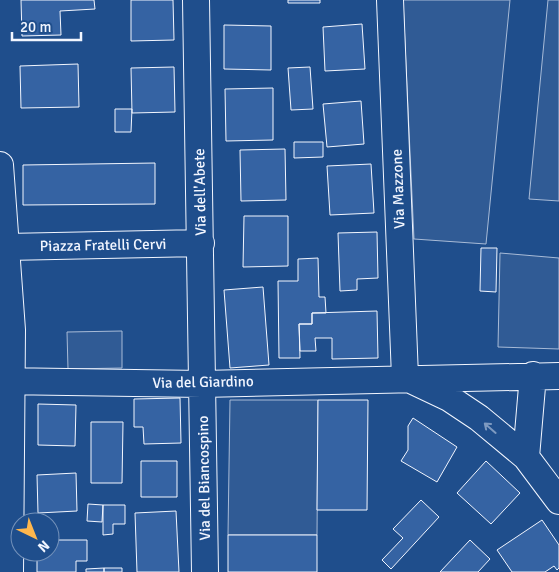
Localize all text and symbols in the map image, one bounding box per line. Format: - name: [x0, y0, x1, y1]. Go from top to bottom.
- scale bar: [12, 10, 81, 42]
- text: 20 m: [20, 18, 51, 36]
- street label: Via dell'Abete: [190, 148, 210, 236]
- street label: Via Mazzone: [388, 149, 408, 229]
- street label: Piazza Fratelli Cervi: [40, 235, 166, 255]
- street label: Via del Giardino: [152, 372, 254, 392]
- street label: Via del Biancospino: [194, 415, 214, 541]
- one-way arrow: [484, 422, 497, 433]
- north arrow: [10, 512, 60, 562]
- text: N: [34, 537, 53, 556]

